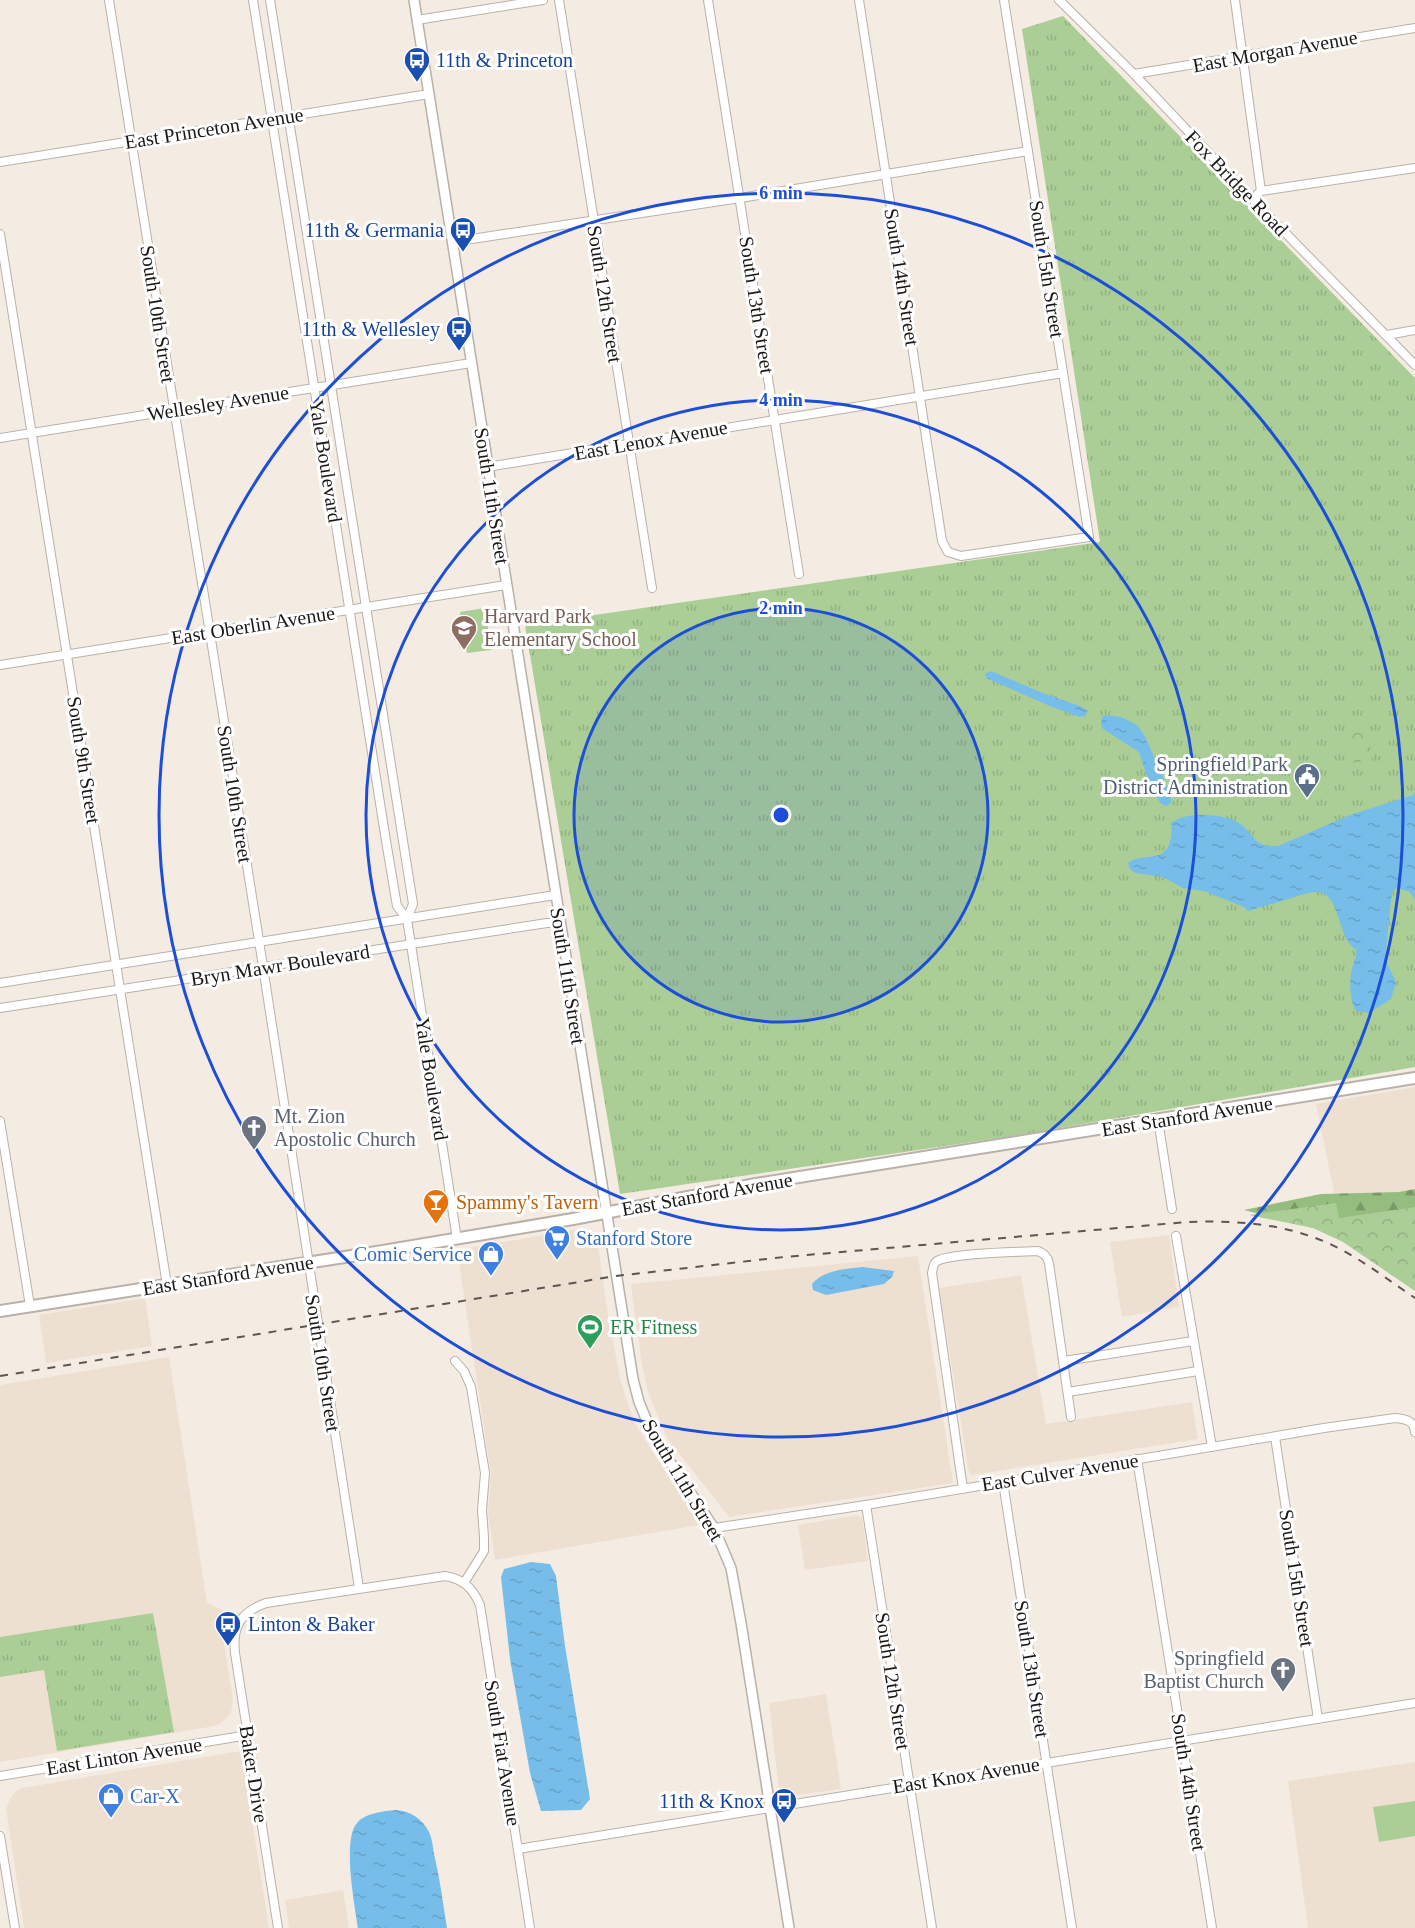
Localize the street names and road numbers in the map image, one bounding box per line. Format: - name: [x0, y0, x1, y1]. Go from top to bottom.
- street label: East Morgan Avenue: [1191, 26, 1359, 77]
- street label: East Princeton Avenue: [123, 103, 305, 153]
- street label: Fox Bridge Road: [1181, 126, 1293, 241]
- street label: South 15th Street: [1025, 199, 1069, 340]
- street label: South 14th Street: [880, 207, 924, 348]
- street label: South 12th Street: [583, 224, 627, 365]
- street label: South 13th Street: [735, 235, 779, 376]
- street label: South 10th Street: [136, 244, 180, 385]
- street label: Wellesley Avenue: [146, 381, 291, 426]
- street label: Yale Boulevard: [305, 398, 347, 524]
- street label: East Lenox Avenue: [573, 416, 729, 464]
- street label: South 11th Street: [470, 426, 514, 566]
- street label: East Oberlin Avenue: [170, 601, 336, 649]
- street label: South 9th Street: [63, 695, 105, 826]
- street label: South 10th Street: [213, 724, 257, 865]
- street label: South 11th Street: [546, 906, 590, 1046]
- street label: Bryn Mawr Boulevard: [189, 940, 371, 991]
- street label: Yale Boulevard: [411, 1016, 453, 1142]
- street label: East Stanford Avenue: [1100, 1092, 1274, 1140]
- street label: East Stanford Avenue: [620, 1168, 794, 1220]
- street label: East Stanford Avenue: [141, 1251, 315, 1299]
- street label: South 10th Street: [301, 1293, 345, 1434]
- street label: South 11th Street: [638, 1415, 728, 1545]
- street label: East Culver Avenue: [980, 1449, 1140, 1495]
- street label: South 15th Street: [1275, 1508, 1319, 1649]
- street label: South 13th Street: [1010, 1599, 1054, 1740]
- street label: South 12th Street: [871, 1611, 915, 1752]
- street label: South Fiat Avenue: [481, 1678, 525, 1828]
- street label: South 14th Street: [1167, 1712, 1211, 1853]
- street label: Baker Drive: [235, 1724, 273, 1824]
- street label: East Linton Avenue: [45, 1733, 204, 1779]
- street label: East Knox Avenue: [891, 1753, 1041, 1797]

